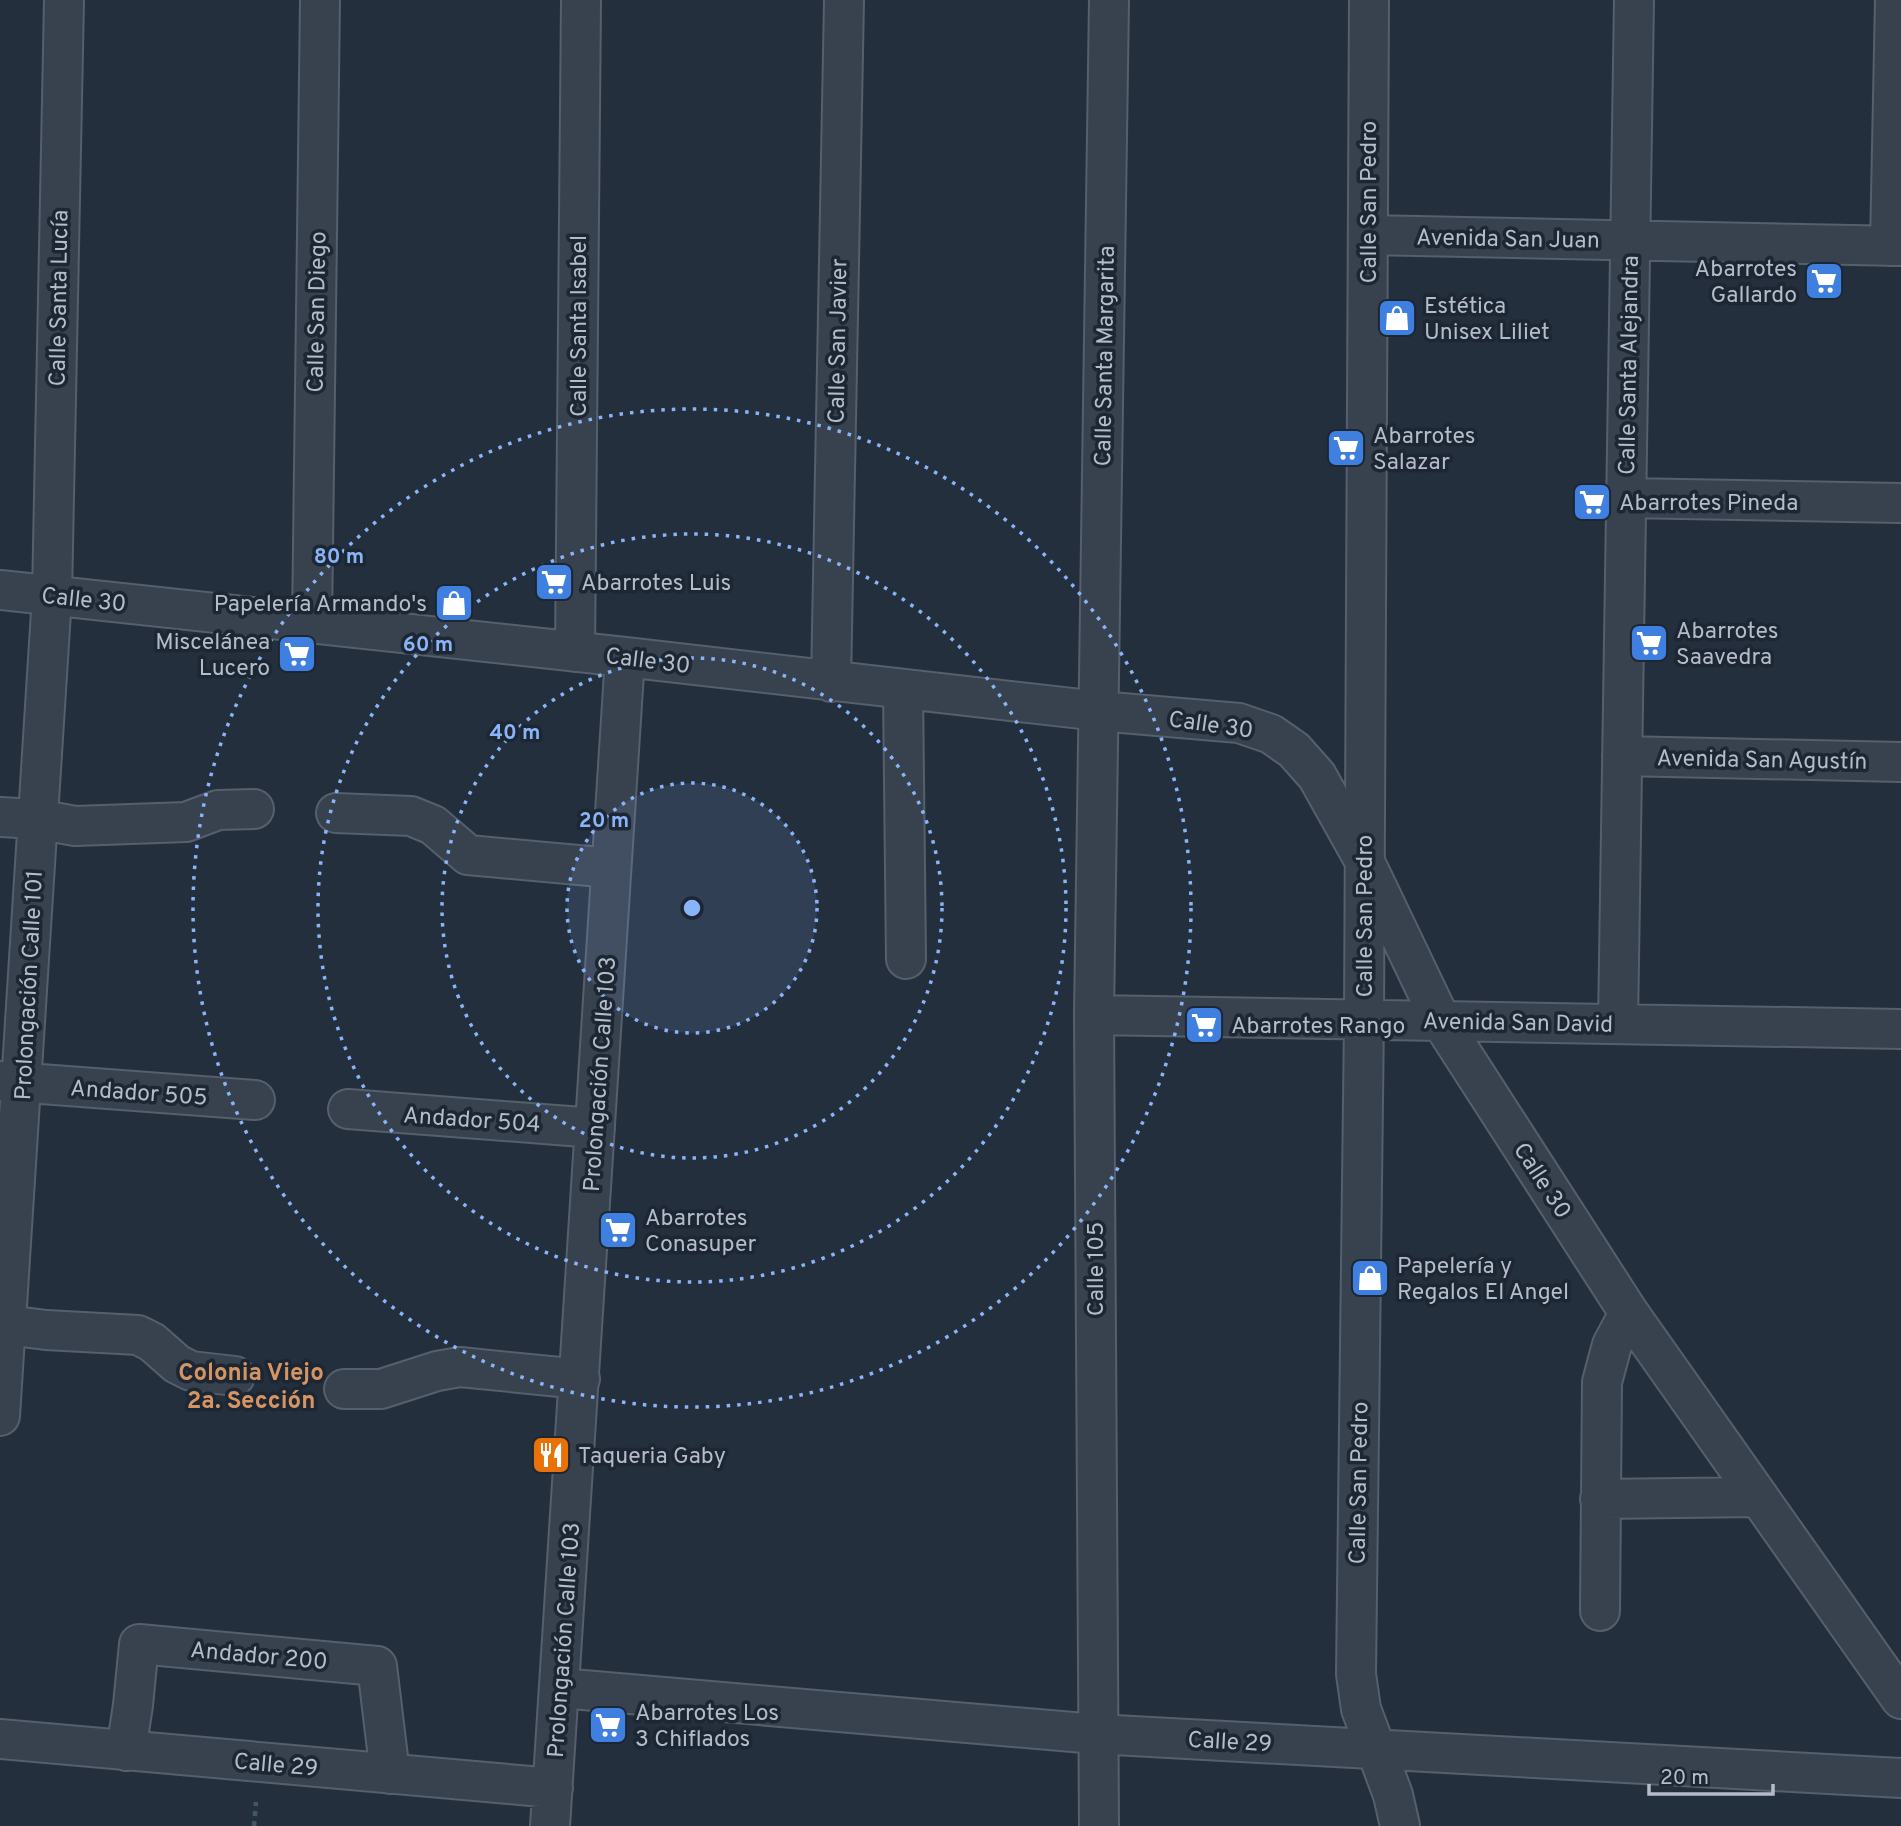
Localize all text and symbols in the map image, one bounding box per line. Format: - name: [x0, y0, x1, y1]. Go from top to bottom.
- street label: Calle San Pedro: [1356, 121, 1385, 283]
- street label: Calle Santa Lucía: [44, 209, 77, 387]
- street label: Avenida San Juan: [1416, 224, 1600, 257]
- street label: Calle San Diego: [303, 231, 334, 393]
- street label: Calle Santa Isabel: [566, 235, 595, 417]
- street label: Calle Santa Margarita: [1090, 245, 1123, 467]
- street label: Calle Santa Alejandra: [1614, 255, 1647, 475]
- place label: Abarrotes Gallardo: [1695, 256, 1797, 311]
- street label: Calle San Javier: [824, 258, 855, 424]
- supermarket icon: Abarrotes Gallardo: [1803, 260, 1845, 302]
- place label: Estética Unisex Liliet: [1424, 293, 1550, 348]
- shop icon: Estética Unisex Liliet: [1376, 297, 1418, 339]
- place label: Abarrotes Salazar: [1373, 423, 1475, 478]
- supermarket icon: Abarrotes Salazar: [1325, 427, 1367, 469]
- supermarket icon: Abarrotes Pineda: [1571, 481, 1613, 523]
- place label: Abarrotes Pineda: [1619, 490, 1798, 519]
- text: 80 m: [314, 544, 364, 571]
- supermarket icon: Abarrotes Luis: [533, 561, 575, 603]
- place label: Abarrotes Luis: [581, 570, 731, 599]
- shop icon: Papelería Armando's: [433, 582, 475, 624]
- street label: Calle 30: [40, 583, 128, 620]
- place label: Papelería Armando's: [214, 591, 427, 620]
- place label: Abarrotes Saavedra: [1676, 618, 1778, 673]
- supermarket icon: Abarrotes Saavedra: [1628, 622, 1670, 664]
- place label: Miscelánea Lucero: [155, 629, 270, 684]
- text: 60 m: [403, 632, 453, 659]
- supermarket icon: Miscelánea Lucero: [276, 633, 318, 675]
- street label: Calle 30: [604, 643, 692, 682]
- street label: Calle 30: [1166, 706, 1255, 747]
- text: 40 m: [490, 720, 540, 747]
- street label: Avenida San Agustín: [1656, 745, 1868, 778]
- text: 20 m: [579, 808, 629, 835]
- street label: Calle San Pedro: [1352, 835, 1381, 997]
- street label: Prolongación Calle 101: [10, 869, 51, 1101]
- centre of rings: [680, 896, 704, 920]
- street label: Prolongación Calle 103: [579, 956, 624, 1193]
- supermarket icon: Abarrotes Rango: [1183, 1004, 1225, 1046]
- street label: Avenida San David: [1423, 1008, 1613, 1041]
- place label: Abarrotes Rango: [1231, 1013, 1405, 1042]
- street label: Andador 505: [69, 1075, 208, 1114]
- street label: Andador 504: [402, 1102, 541, 1141]
- street label: Calle 30: [1506, 1138, 1576, 1225]
- place label: Abarrotes Conasuper: [645, 1205, 757, 1260]
- supermarket icon: Abarrotes Conasuper: [597, 1209, 639, 1251]
- street label: Calle 105: [1083, 1222, 1112, 1316]
- place label: Papelería y Regalos El Angel: [1397, 1253, 1569, 1308]
- shop icon: Papelería y Regalos El Angel: [1349, 1257, 1391, 1299]
- district label: Colonia Viejo 2a. Sección: [178, 1359, 324, 1417]
- street label: Calle San Pedro: [1345, 1401, 1376, 1565]
- restaurant icon: Taqueria Gaby: [530, 1434, 572, 1476]
- place label: Taqueria Gaby: [578, 1443, 726, 1472]
- street label: Prolongación Calle 103: [543, 1522, 588, 1759]
- street label: Andador 200: [189, 1637, 329, 1678]
- place label: Abarrotes Los 3 Chiflados: [635, 1700, 779, 1755]
- supermarket icon: Abarrotes Los 3 Chiflados: [587, 1704, 629, 1746]
- street label: Calle 29: [1187, 1727, 1273, 1760]
- street label: Calle 29: [232, 1748, 319, 1785]
- scale bar: [1649, 1752, 1773, 1796]
- text: 20 m: [1660, 1765, 1709, 1792]

